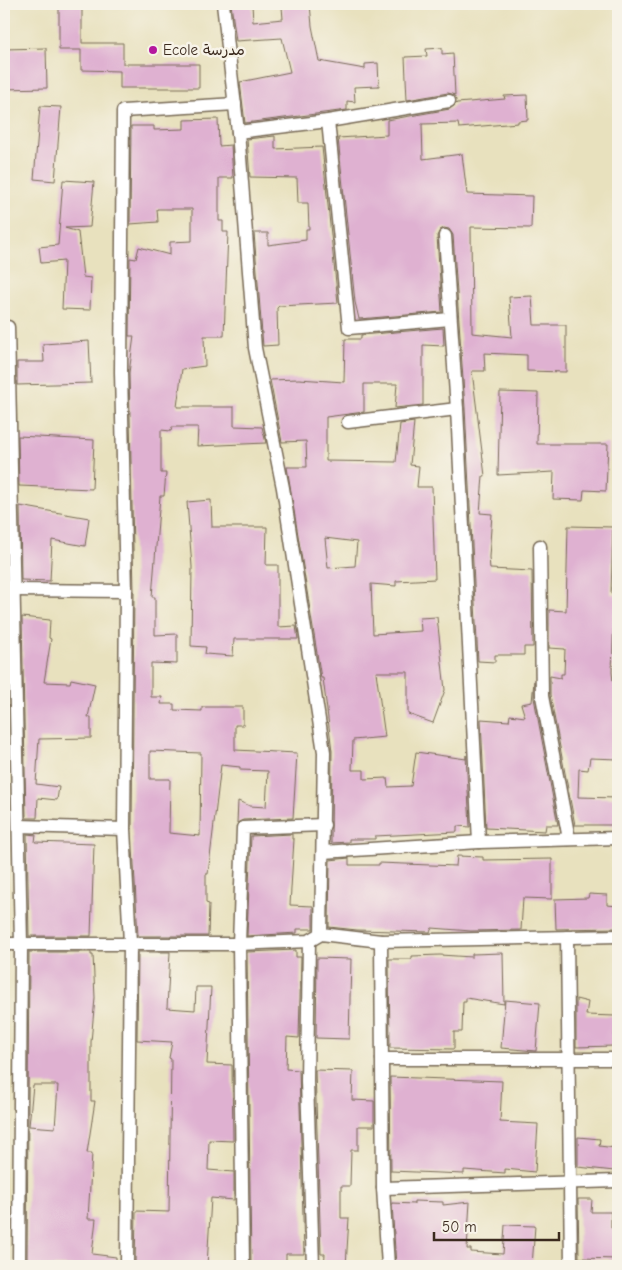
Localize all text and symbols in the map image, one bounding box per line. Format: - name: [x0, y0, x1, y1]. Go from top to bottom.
- place label: Ecole مدرسة: [163, 41, 245, 59]
- marker: Ecole مدرسة: [147, 44, 159, 56]
- scale bar: [434, 1210, 560, 1242]
- text: 50 m: [442, 1218, 477, 1236]

